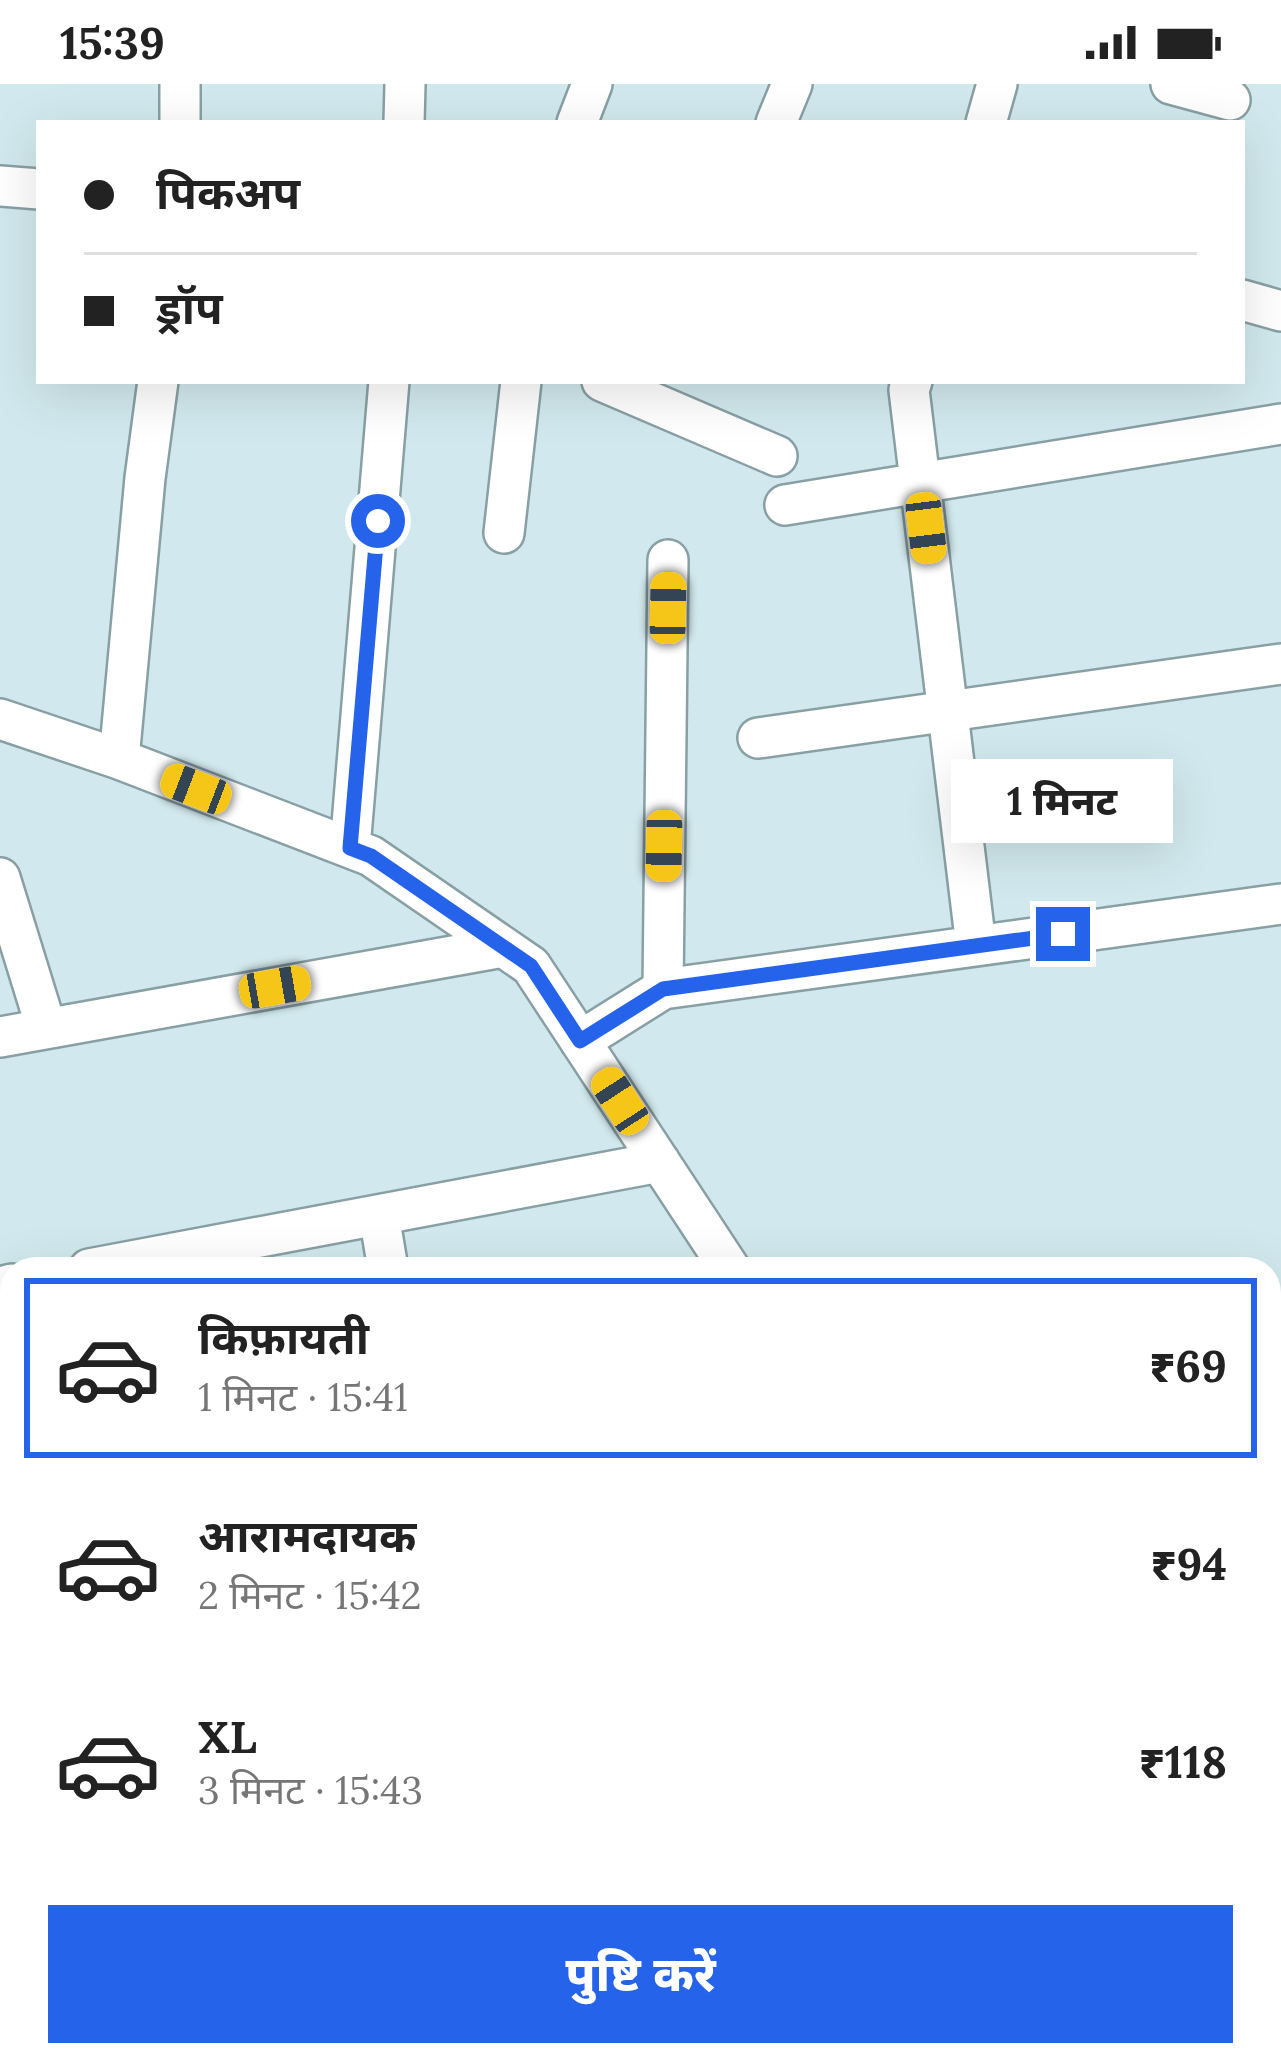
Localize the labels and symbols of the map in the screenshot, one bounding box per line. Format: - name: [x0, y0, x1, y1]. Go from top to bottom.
- car: [904, 490, 948, 566]
- route start: [351, 494, 405, 548]
- car: [649, 572, 687, 644]
- car: [156, 759, 236, 819]
- callout: 1 मिनट: [952, 760, 1174, 844]
- car: [645, 810, 683, 882]
- route end: [1036, 907, 1090, 961]
- car: [236, 963, 314, 1011]
- car: [585, 1061, 655, 1141]

